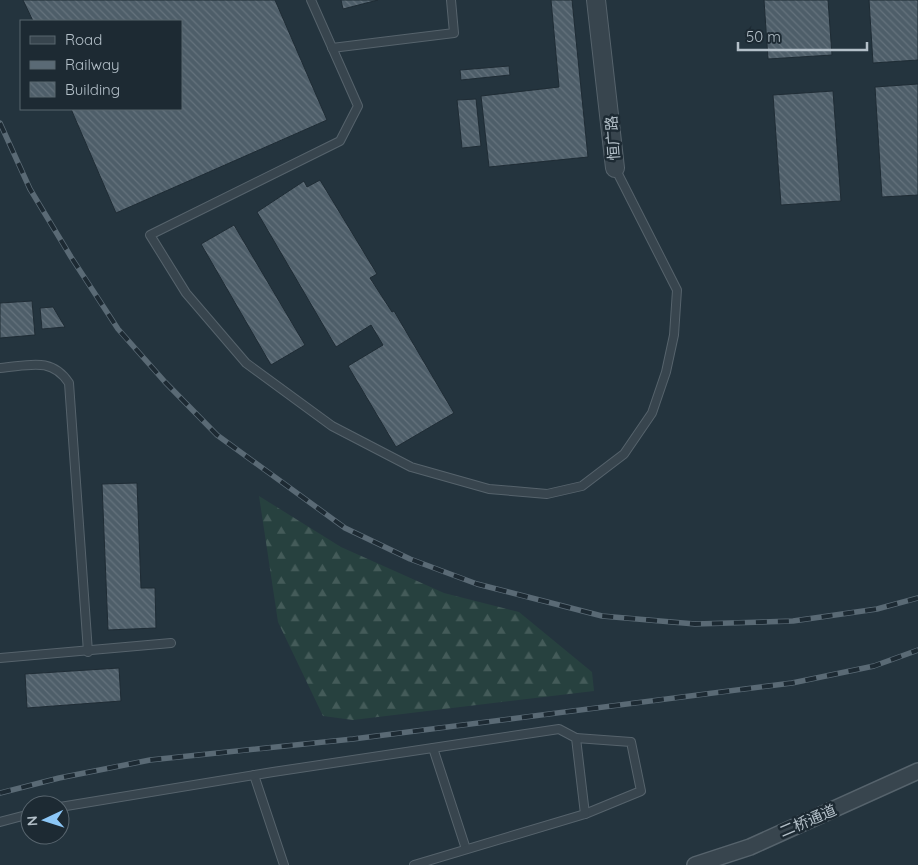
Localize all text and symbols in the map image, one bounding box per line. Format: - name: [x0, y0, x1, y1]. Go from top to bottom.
- legend: [20, 20, 182, 110]
- scale bar: [738, 20, 867, 52]
- text: 50 m: [746, 27, 781, 46]
- text: Road: [65, 30, 102, 49]
- text: Railway: [65, 55, 120, 74]
- text: Building: [65, 80, 120, 99]
- street label: 恒广路: [601, 115, 624, 161]
- north arrow: [20, 795, 70, 845]
- street label: 二桥通道: [776, 800, 839, 841]
- text: N: [23, 815, 41, 827]

